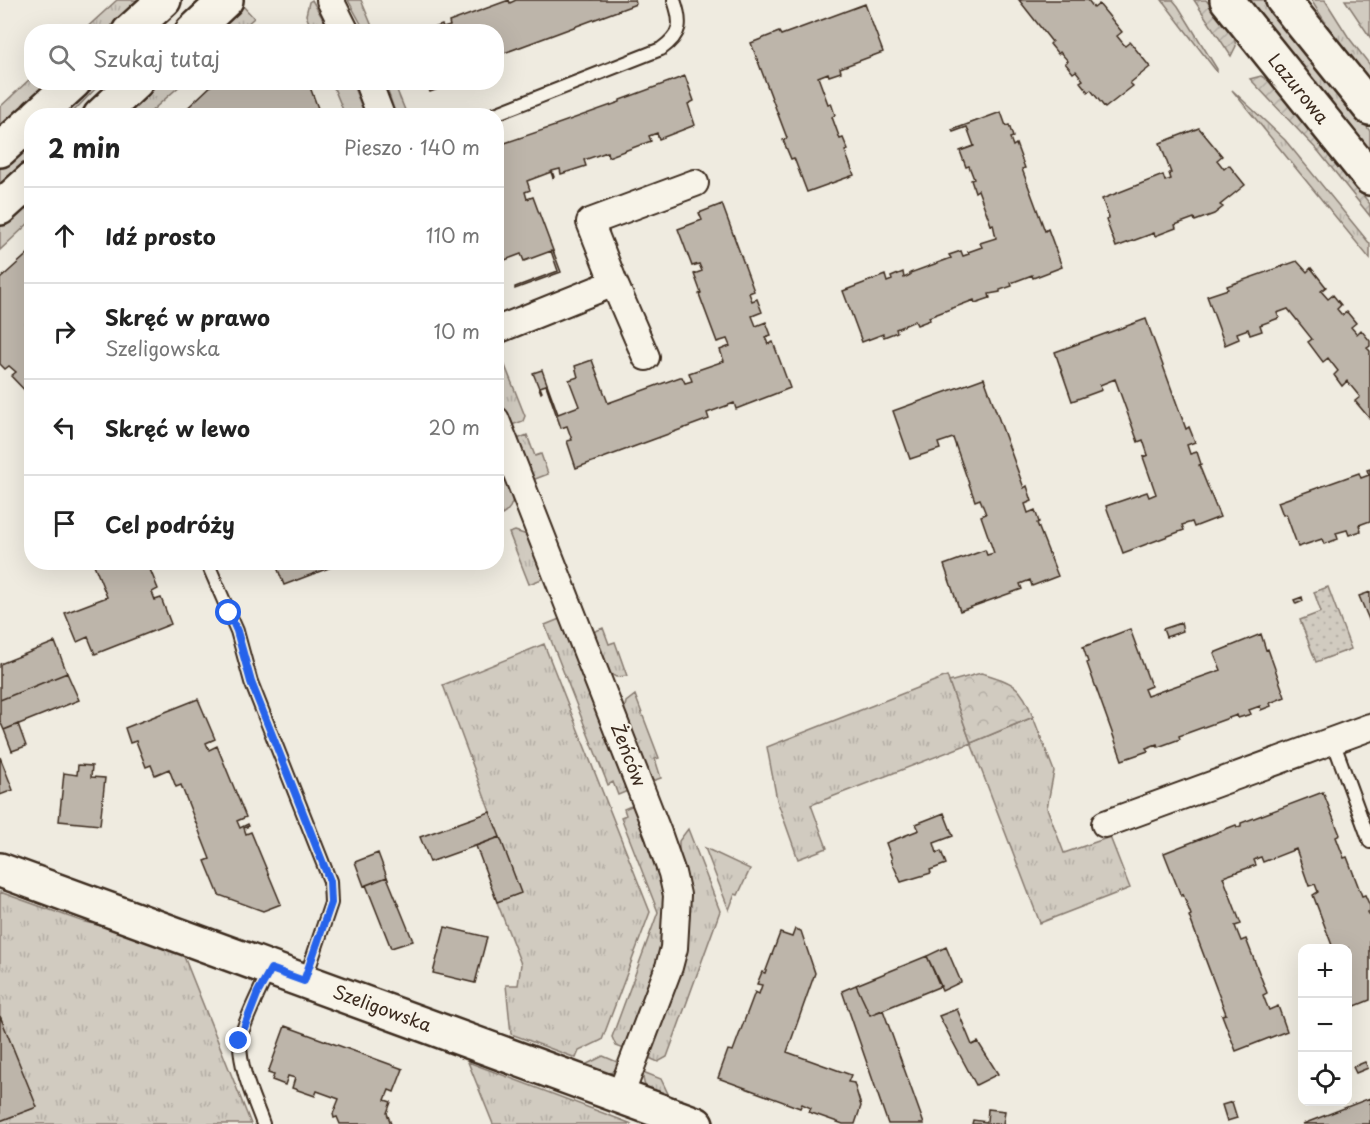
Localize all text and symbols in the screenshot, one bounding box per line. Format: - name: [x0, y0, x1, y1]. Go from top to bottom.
- search box: [24, 24, 504, 90]
- icon: search: [45, 41, 78, 74]
- text: Szukaj tutaj: [93, 41, 220, 74]
- street label: Lazurowa: [1262, 47, 1337, 130]
- text: 2 min: [48, 128, 121, 167]
- text: Pieszo · 140 m: [344, 132, 480, 162]
- icon: ahead: [48, 219, 81, 252]
- text: Idź prosto: [105, 219, 216, 252]
- text: 110 m: [426, 220, 480, 250]
- text: Skręć w prawo: [105, 300, 270, 333]
- icon: right: [48, 315, 81, 348]
- text: 10 m: [433, 316, 480, 346]
- text: Szeligowska: [105, 333, 220, 363]
- icon: left: [48, 411, 81, 444]
- text: Skręć w lewo: [105, 411, 250, 444]
- text: 20 m: [428, 412, 480, 442]
- icon: arrive: [48, 507, 81, 540]
- text: Cel podróży: [105, 507, 235, 540]
- route start: [215, 599, 241, 625]
- street label: Żeńców: [605, 719, 654, 790]
- map controls: [1298, 944, 1352, 1106]
- button: +: [1298, 944, 1352, 998]
- street label: Szeligowska: [329, 977, 436, 1038]
- button: −: [1298, 998, 1352, 1052]
- route end: [225, 1027, 251, 1053]
- button: locate: [1298, 1052, 1352, 1106]

